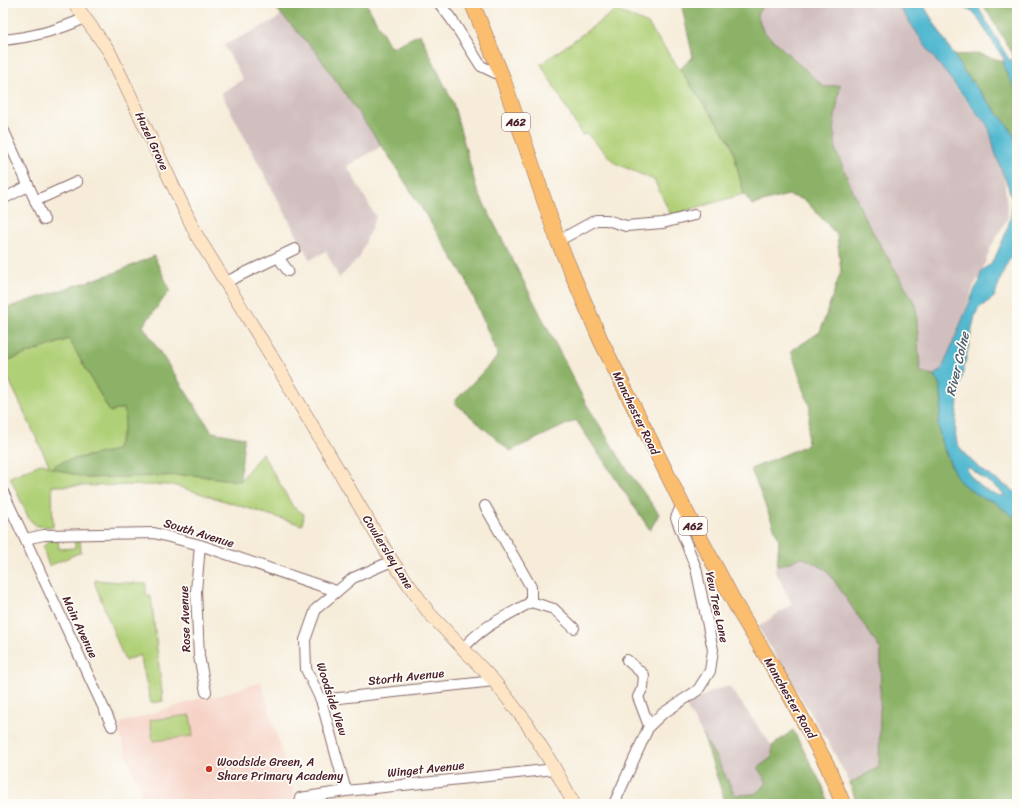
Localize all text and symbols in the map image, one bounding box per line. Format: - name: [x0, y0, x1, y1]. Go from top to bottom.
- street label: Hazel Grove: [129, 108, 175, 174]
- road number: A62: [502, 113, 530, 131]
- water label: River Colne: [939, 329, 976, 398]
- street label: Manchester Road: [606, 367, 667, 460]
- street label: Cowlersley Lane: [356, 510, 420, 594]
- street label: South Avenue: [161, 512, 237, 554]
- road number: A62: [679, 517, 707, 535]
- street label: Yew Tree Lane: [699, 569, 735, 645]
- street label: Rose Avenue: [173, 585, 197, 653]
- street label: Main Avenue: [56, 592, 104, 662]
- street label: Manchester Road: [758, 653, 823, 744]
- street label: Woodside View: [310, 659, 354, 739]
- street label: Storth Avenue: [367, 662, 445, 692]
- place label: Woodside Green, A Share Primary Academy: [217, 751, 344, 787]
- street label: Winget Avenue: [386, 754, 466, 784]
- marker: Woodside Green, A Share Primary Academy: [204, 764, 214, 774]

